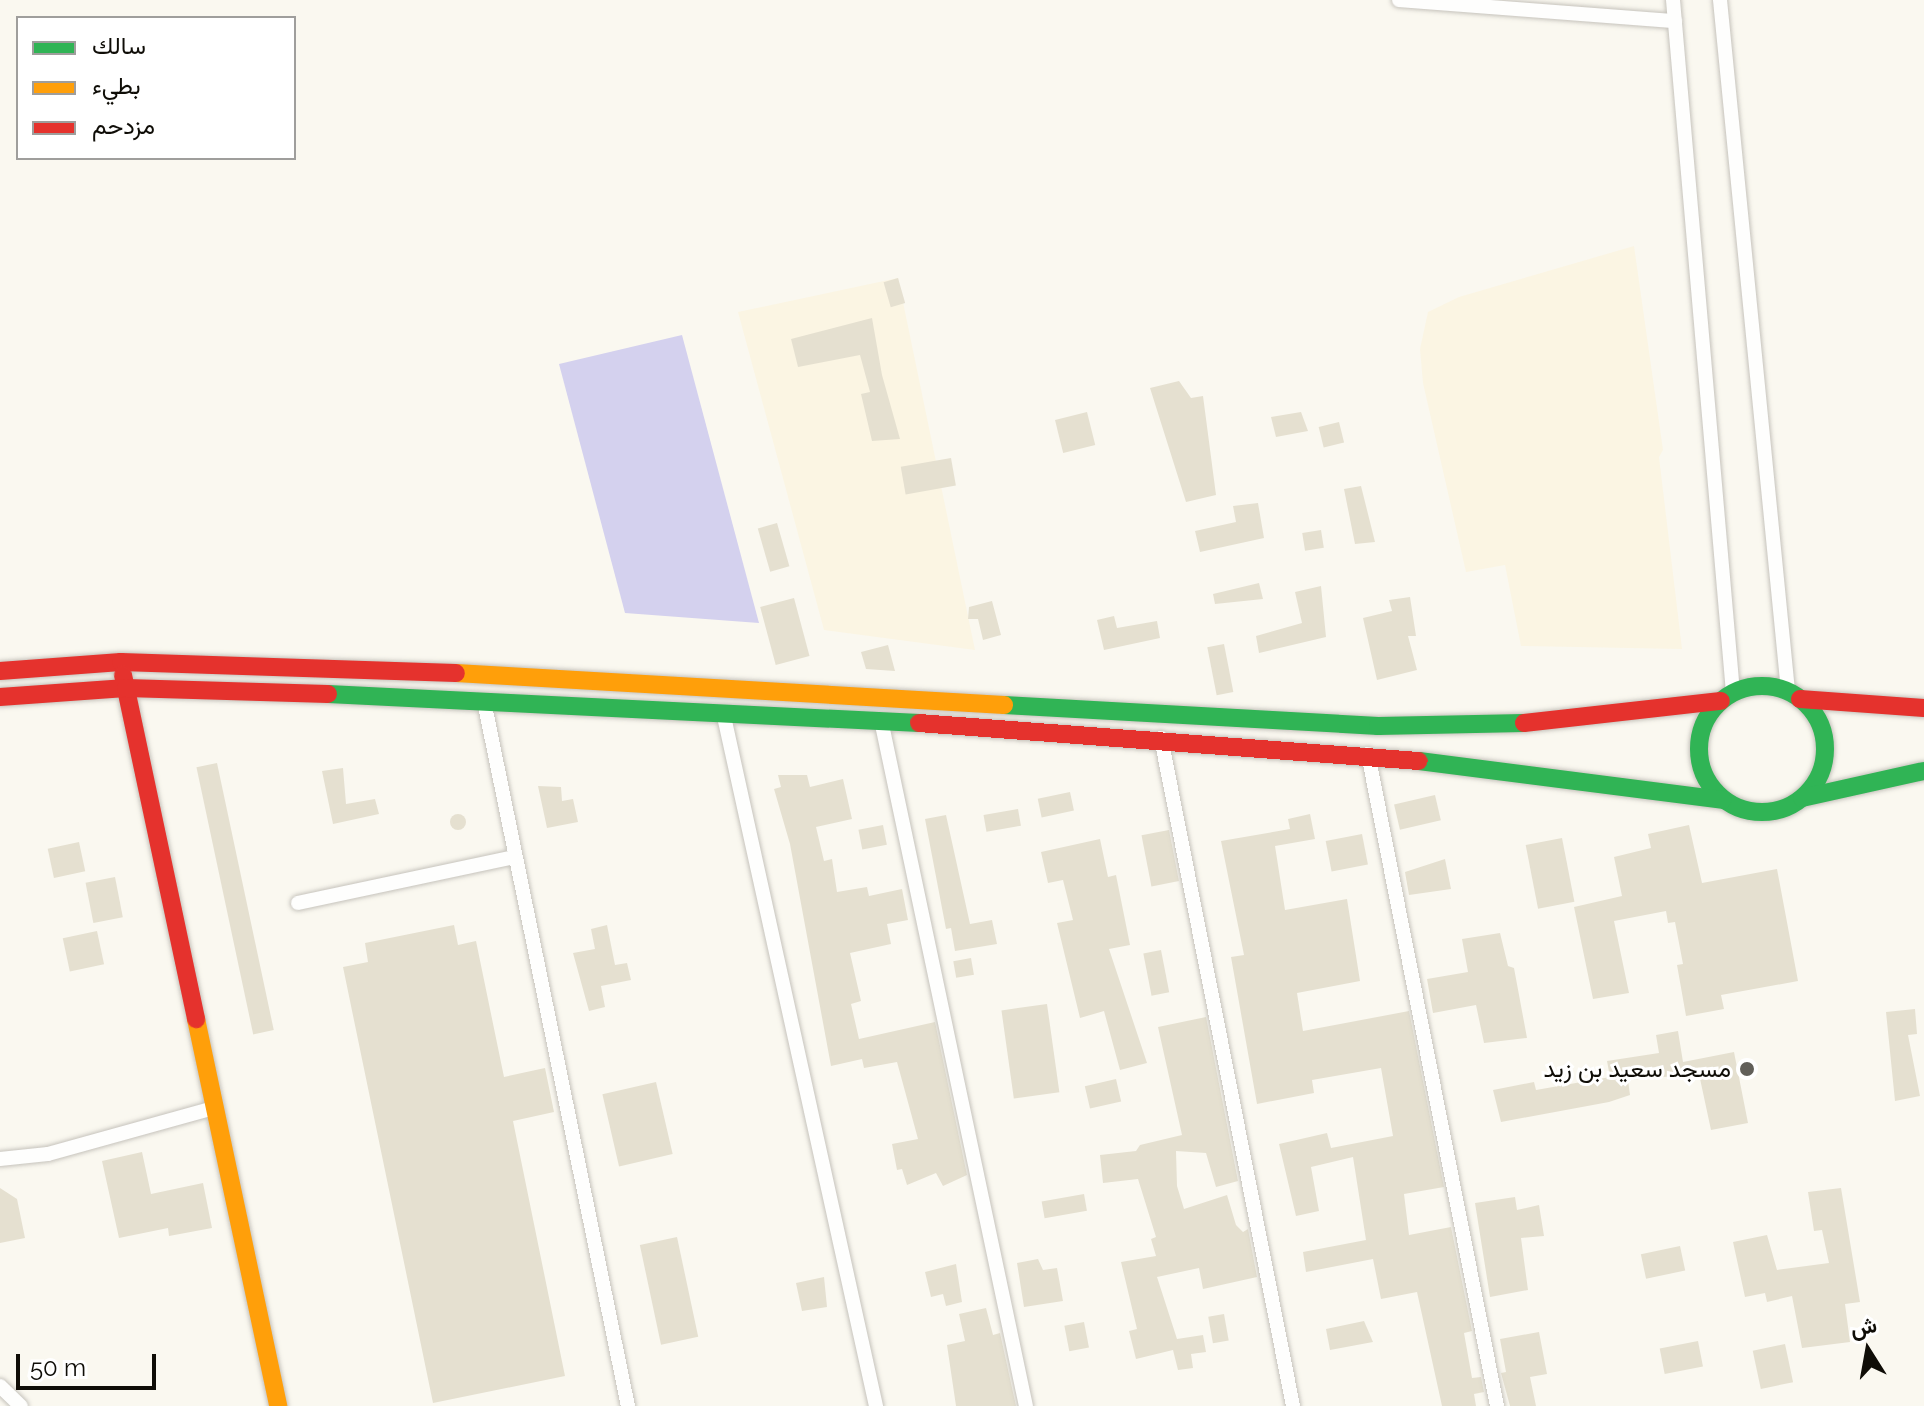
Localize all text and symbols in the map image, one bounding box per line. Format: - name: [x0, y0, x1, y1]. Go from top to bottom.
- legend: [16, 16, 296, 160]
- text: سالك: [92, 31, 146, 60]
- text: بطيء: [92, 71, 141, 100]
- text: مزدحم: [92, 111, 155, 140]
- place label: مسجد سعيد بن زيد: [1543, 1055, 1731, 1083]
- marker: مسجد سعيد بن زيد: [1738, 1060, 1756, 1078]
- north arrow: [1828, 1310, 1908, 1390]
- text: ش: [1848, 1311, 1879, 1342]
- scale bar: [20, 1338, 160, 1388]
- text: 50 m: [30, 1353, 86, 1382]

